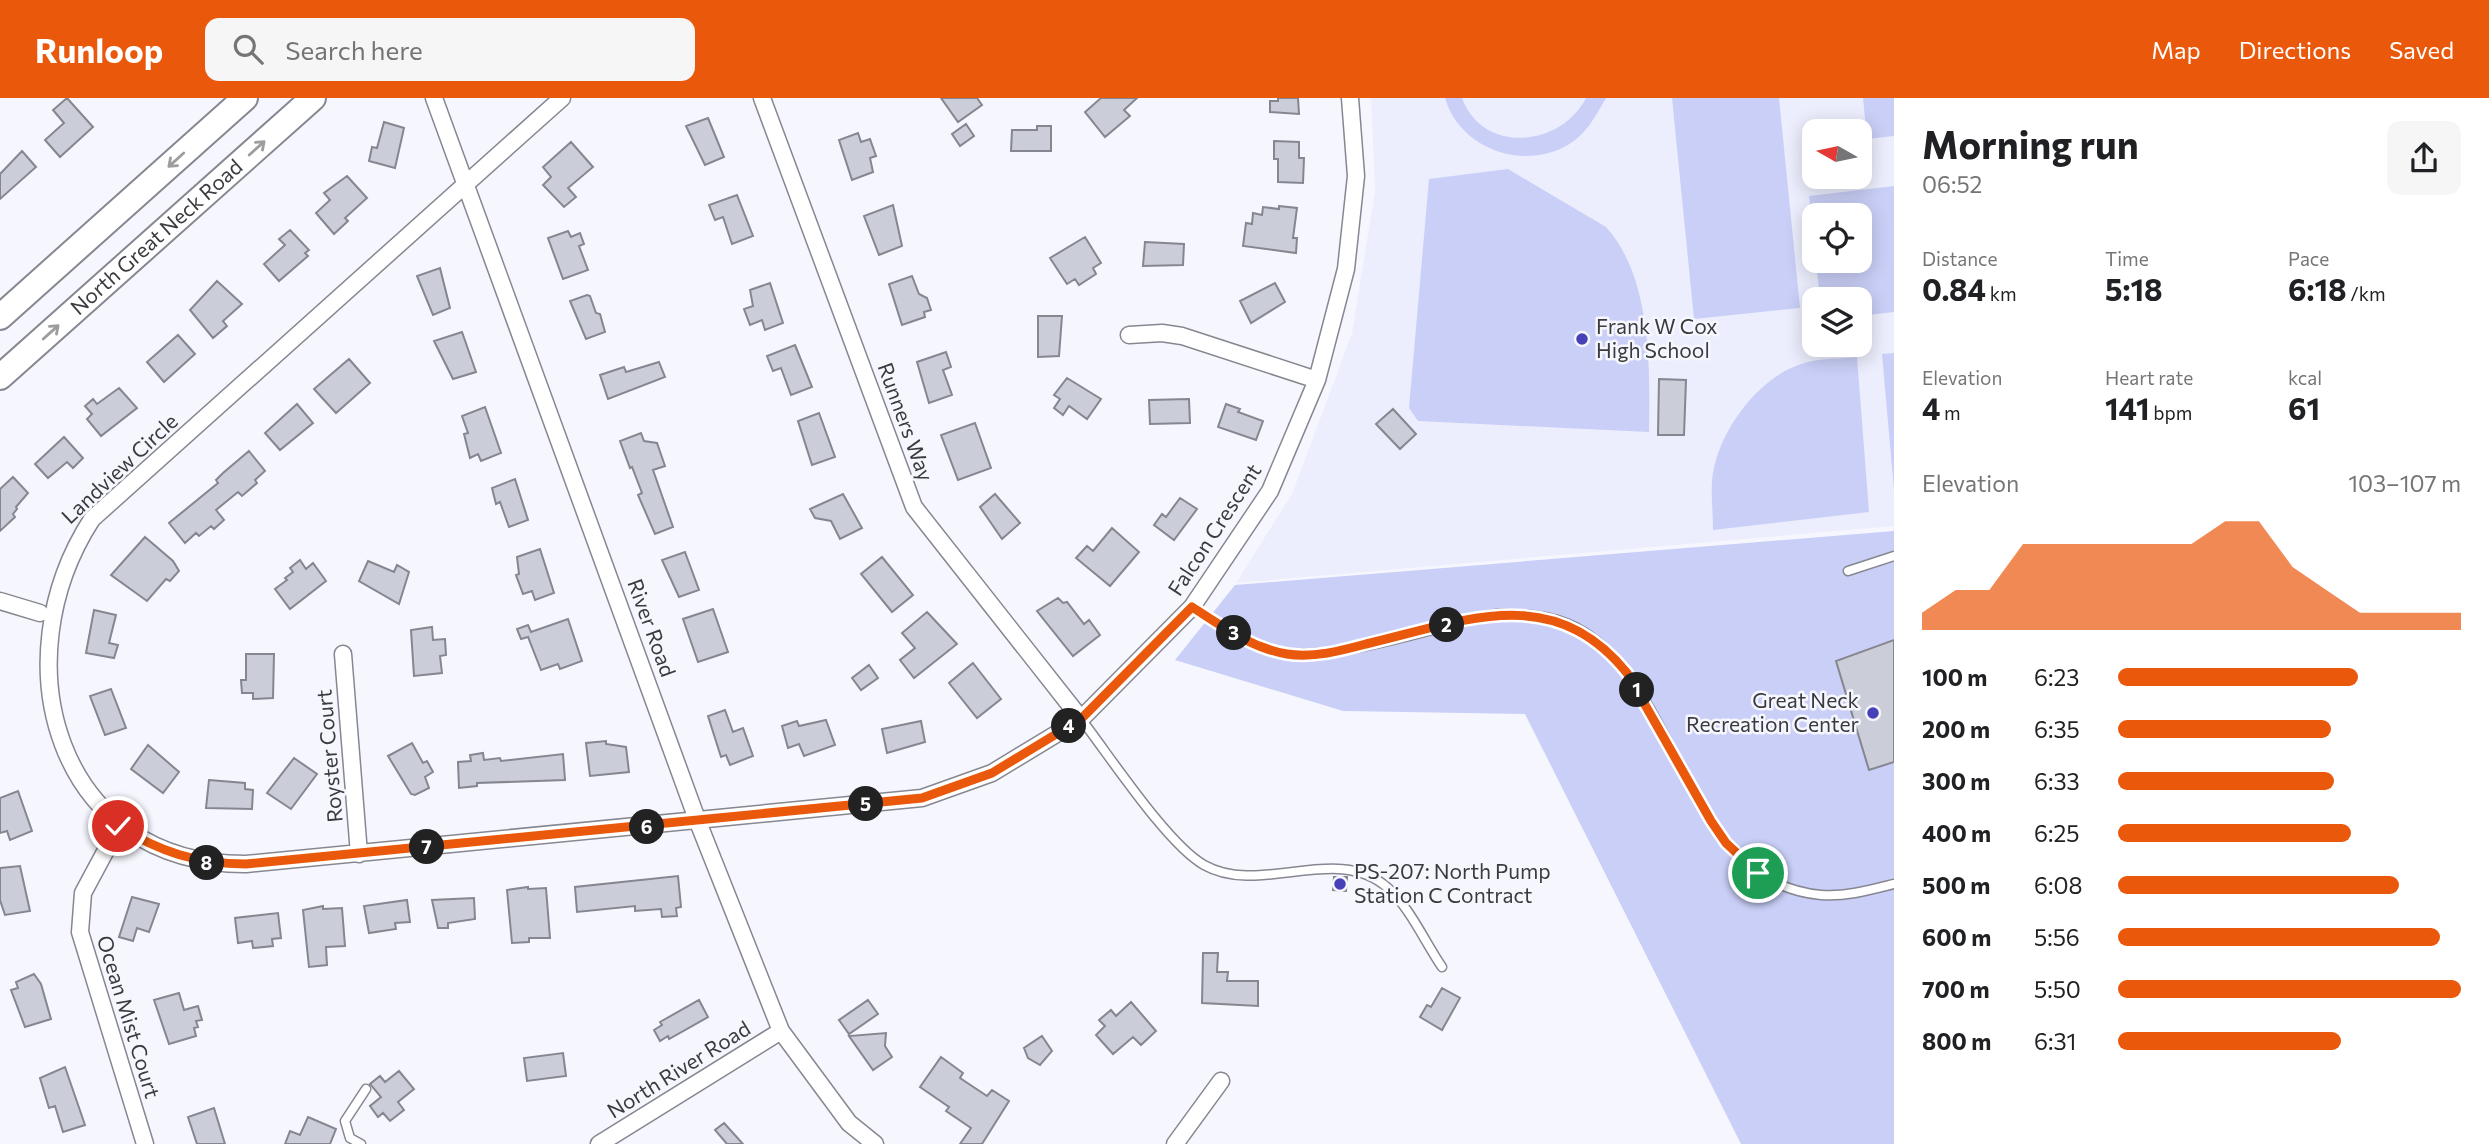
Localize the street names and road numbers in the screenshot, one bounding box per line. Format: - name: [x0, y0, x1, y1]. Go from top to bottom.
- street label: North Great Neck Road: [65, 153, 247, 319]
- street label: Runners Way: [873, 359, 939, 484]
- street label: Landview Circle: [56, 408, 182, 528]
- street label: Falcon Crescent: [1162, 459, 1266, 600]
- street label: River Road: [623, 575, 682, 680]
- street label: Royster Court: [310, 689, 347, 824]
- street label: Ocean Mist Court: [93, 932, 166, 1101]
- street label: North River Road: [602, 1015, 754, 1123]

